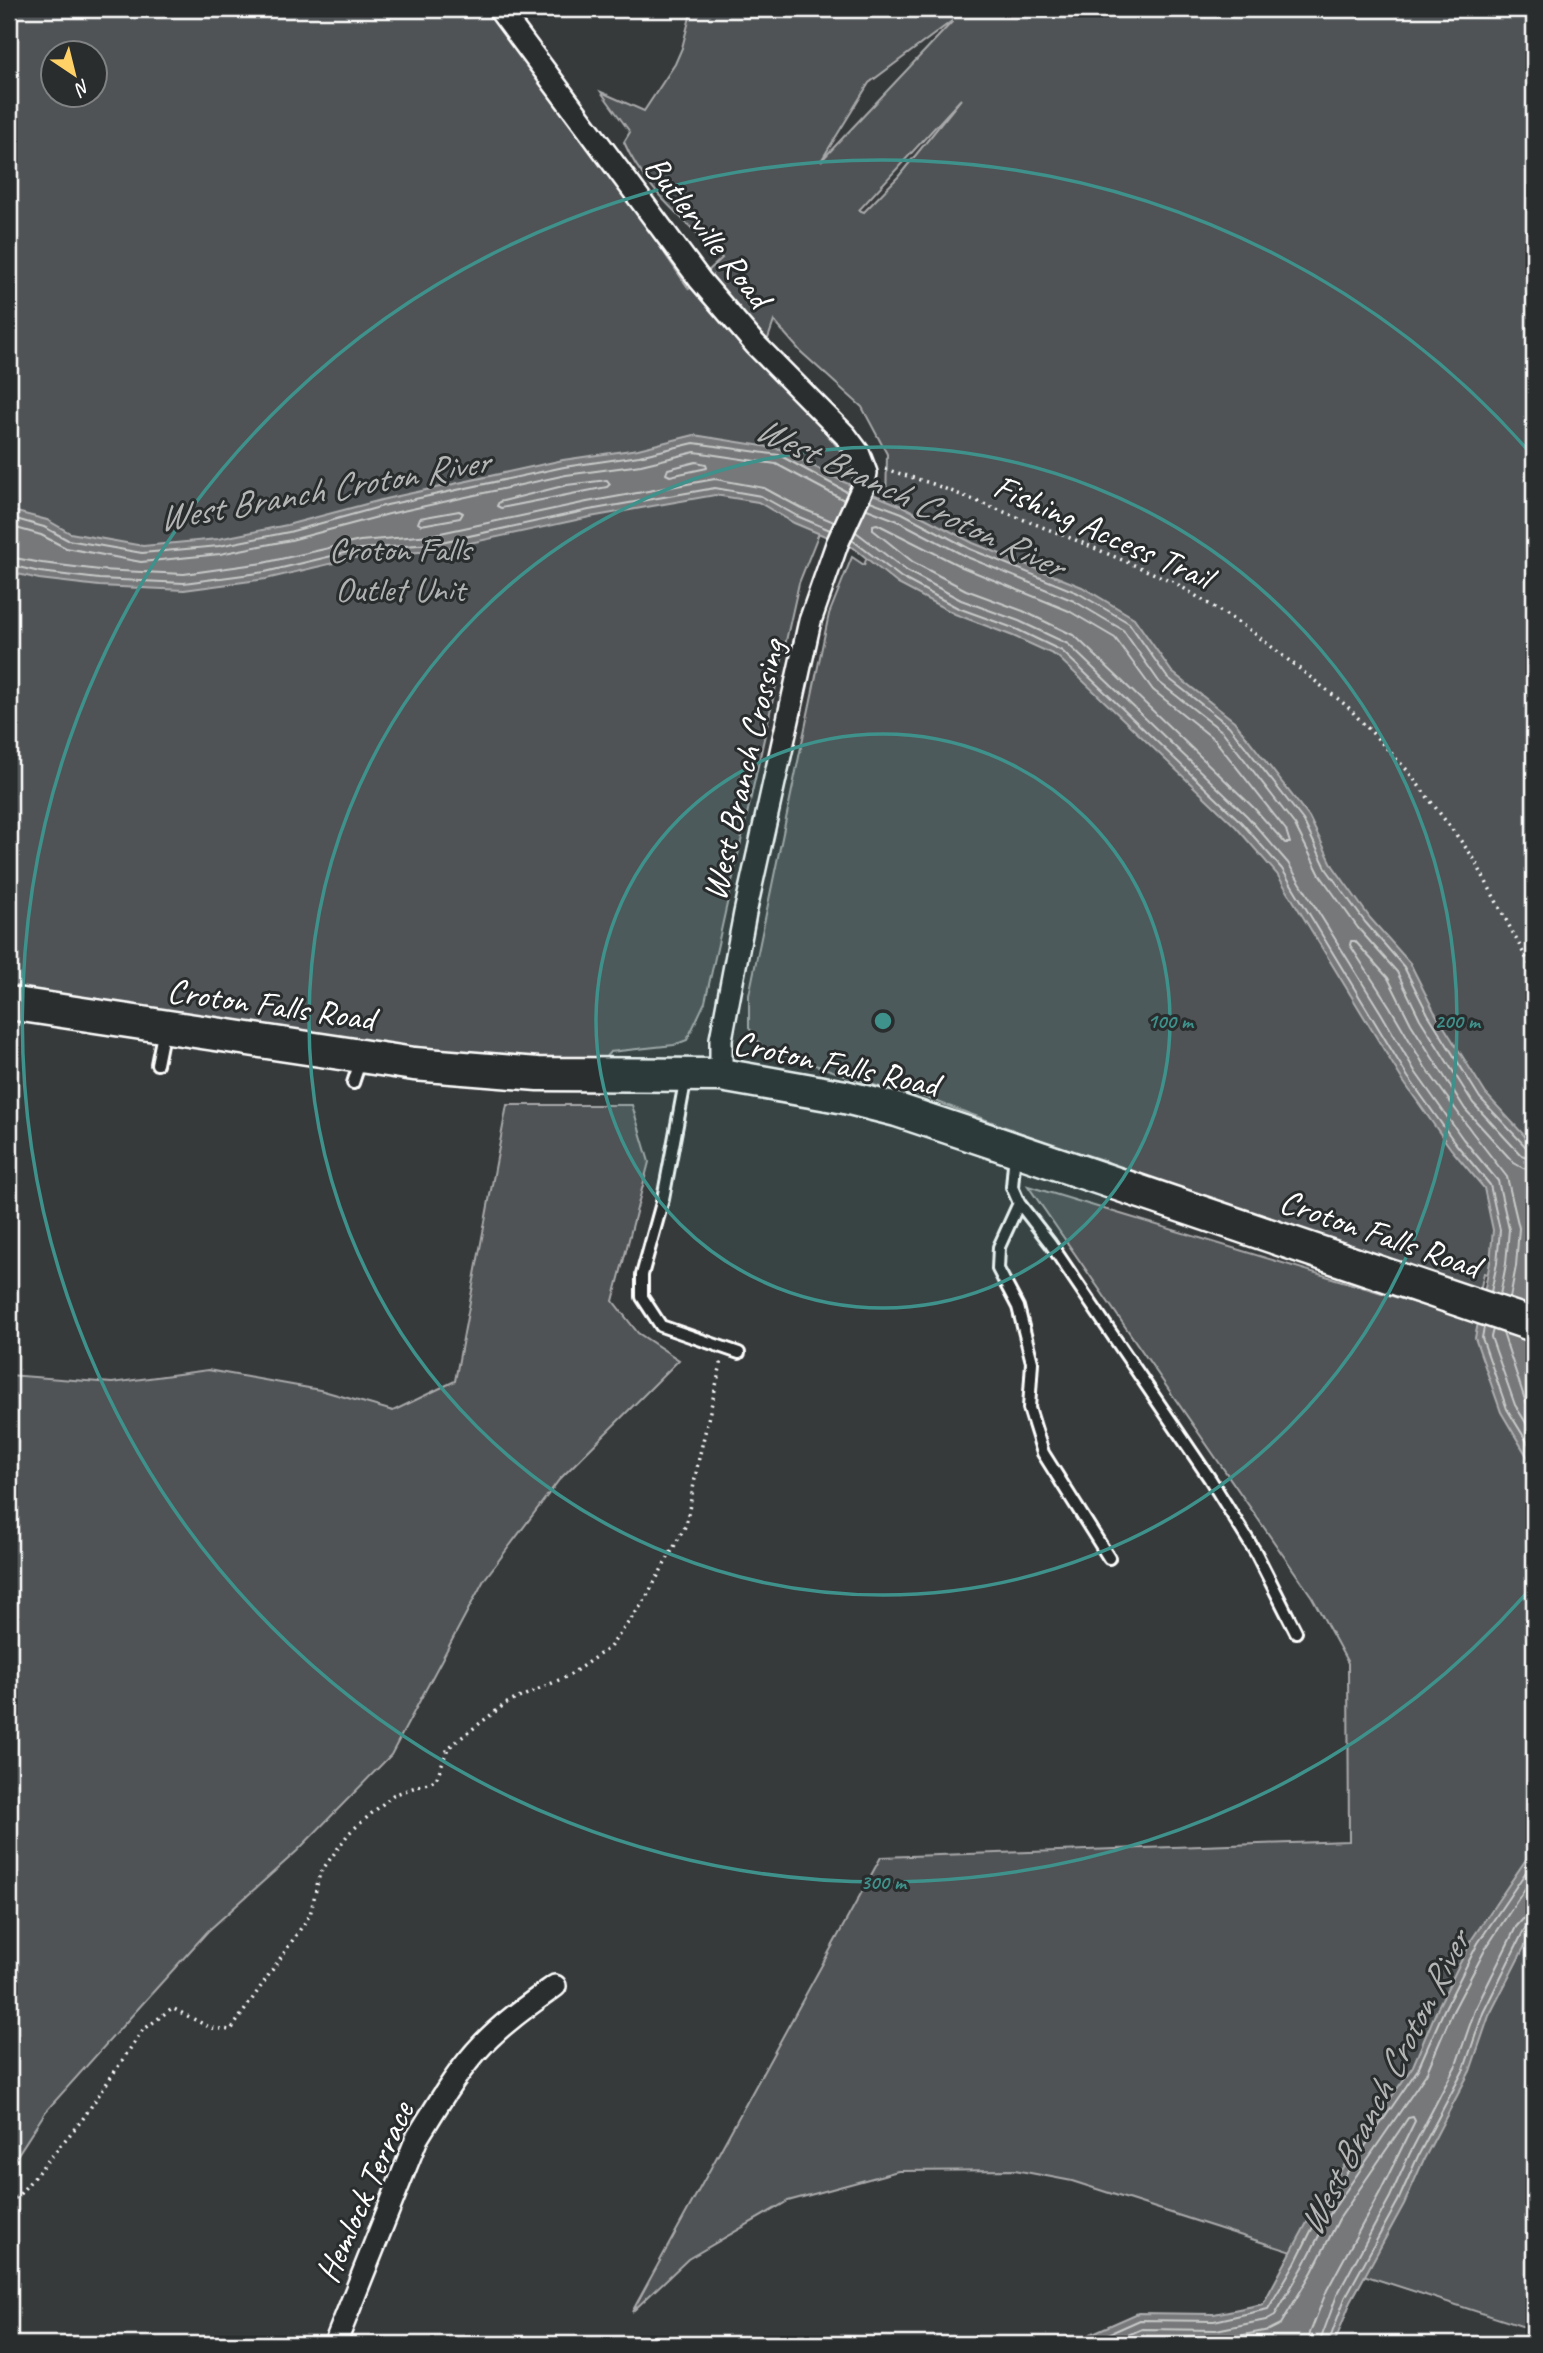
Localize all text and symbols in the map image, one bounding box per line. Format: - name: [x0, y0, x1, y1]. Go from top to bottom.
- north arrow: [38, 38, 108, 108]
- text: N: [69, 74, 95, 102]
- street label: Butlerville Road: [634, 146, 784, 321]
- water label: West Branch Croton River: [748, 404, 1076, 591]
- water label: West Branch Croton River: [154, 436, 497, 542]
- street label: Fishing Access Trail: [987, 463, 1224, 602]
- park label: Croton Falls Outlet Unit: [329, 527, 474, 612]
- street label: West Branch Crossing: [692, 633, 796, 905]
- street label: Croton Falls Road: [164, 968, 383, 1042]
- text: 100 m: [1147, 1008, 1195, 1034]
- text: 200 m: [1434, 1008, 1482, 1034]
- centre of rings: [871, 1009, 895, 1033]
- street label: Croton Falls Road: [729, 1020, 948, 1108]
- street label: Croton Falls Road: [1274, 1178, 1491, 1290]
- text: 300 m: [860, 1869, 908, 1895]
- water label: West Branch Croton River: [1287, 1918, 1483, 2243]
- street label: Hemlock Terrace: [305, 2093, 425, 2289]

